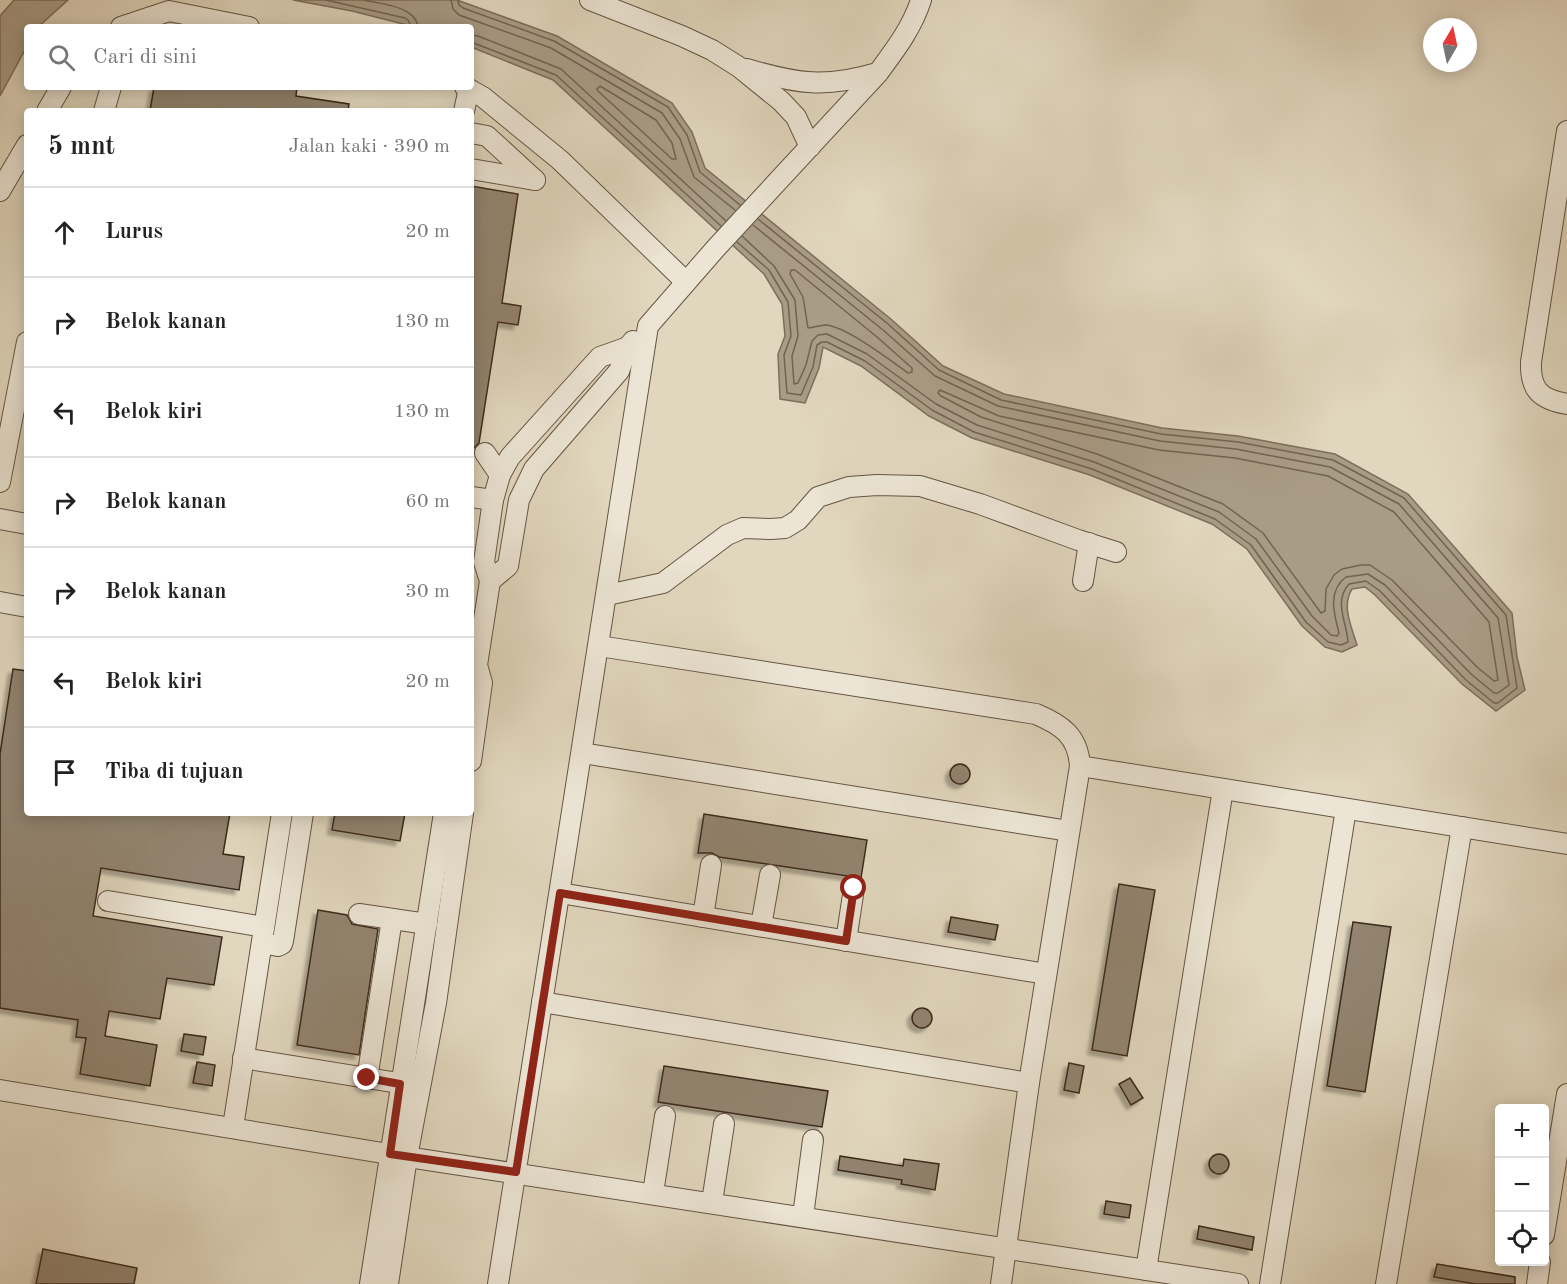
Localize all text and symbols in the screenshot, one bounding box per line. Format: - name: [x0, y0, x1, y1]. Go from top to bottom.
- north arrow: [1423, 18, 1477, 72]
- search box: [24, 24, 474, 90]
- icon: search: [45, 41, 78, 74]
- text: Cari di sini: [93, 46, 197, 68]
- text: 5 mnt: [48, 134, 115, 160]
- text: Jalan kaki · 390 m: [288, 137, 450, 157]
- icon: ahead: [48, 216, 81, 249]
- text: Lurus: [105, 221, 163, 243]
- text: 20 m: [405, 222, 450, 242]
- icon: right: [48, 306, 81, 339]
- text: Belok kanan: [105, 311, 227, 333]
- text: 130 m: [394, 312, 450, 332]
- icon: left: [48, 396, 81, 429]
- text: Belok kiri: [105, 401, 202, 423]
- text: 130 m: [394, 402, 450, 422]
- icon: right: [48, 486, 81, 519]
- text: Belok kanan: [105, 491, 227, 513]
- text: 60 m: [405, 492, 450, 512]
- icon: right: [48, 576, 81, 609]
- text: Belok kanan: [105, 581, 227, 603]
- text: 30 m: [405, 582, 450, 602]
- icon: left: [48, 666, 81, 699]
- text: Belok kiri: [105, 671, 202, 693]
- text: 20 m: [405, 672, 450, 692]
- icon: arrive: [48, 756, 81, 789]
- text: Tiba di tujuan: [105, 761, 243, 783]
- route start: [840, 874, 866, 900]
- route end: [353, 1064, 379, 1090]
- map controls: [1495, 1104, 1549, 1266]
- button: +: [1495, 1104, 1549, 1158]
- button: −: [1495, 1158, 1549, 1212]
- button: locate: [1495, 1212, 1549, 1266]

